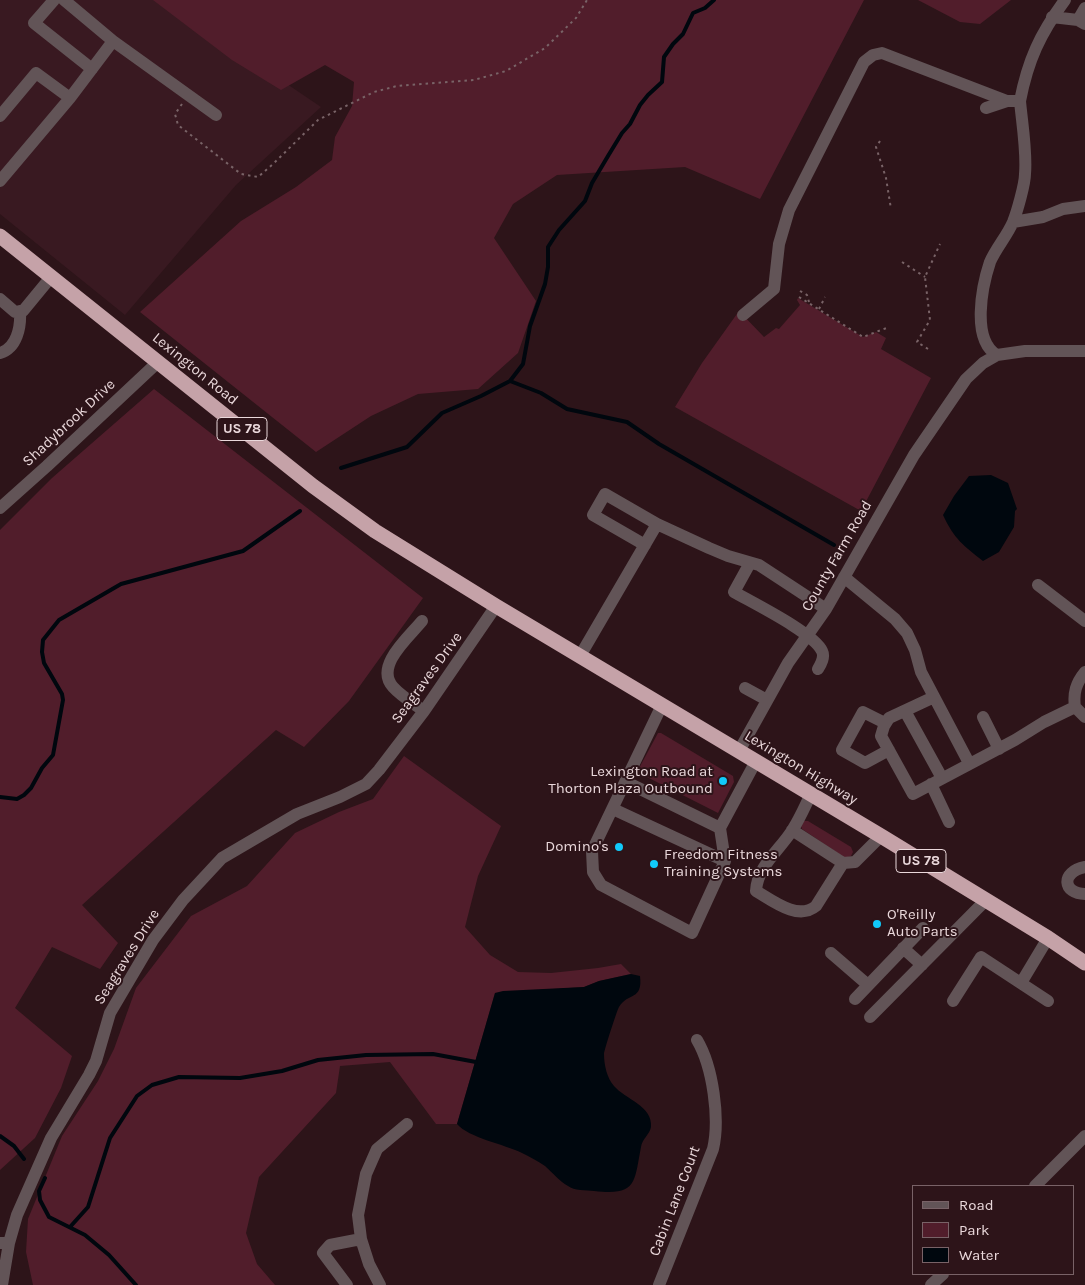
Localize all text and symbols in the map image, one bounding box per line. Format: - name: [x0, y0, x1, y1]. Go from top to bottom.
- street label: Lexington Road: [148, 329, 242, 409]
- street label: Shadybrook Drive: [19, 375, 119, 471]
- road number: US 78: [217, 418, 267, 440]
- street label: County Farm Road: [798, 497, 876, 615]
- street label: Seagraves Drive: [388, 629, 466, 727]
- street label: Lexington Highway: [741, 727, 861, 809]
- place label: Lexington Road at Thorton Plaza Outbound: [548, 763, 713, 798]
- marker: Lexington Road at Thorton Plaza Outbound: [717, 775, 729, 787]
- place label: Domino's: [545, 838, 609, 856]
- marker: Domino's: [613, 841, 625, 853]
- place label: Freedom Fitness Training Systems: [664, 846, 782, 881]
- road number: US 78: [896, 849, 946, 872]
- marker: Freedom Fitness Training Systems: [648, 858, 660, 870]
- street label: Seagraves Drive: [91, 906, 163, 1008]
- place label: O'Reilly Auto Parts: [887, 906, 958, 941]
- marker: O'Reilly Auto Parts: [871, 918, 883, 930]
- street label: Cabin Lane Court: [646, 1143, 704, 1259]
- legend: [912, 1185, 1075, 1275]
- text: Road: [959, 1196, 994, 1214]
- text: Park: [959, 1221, 989, 1239]
- text: Water: [959, 1246, 999, 1264]

